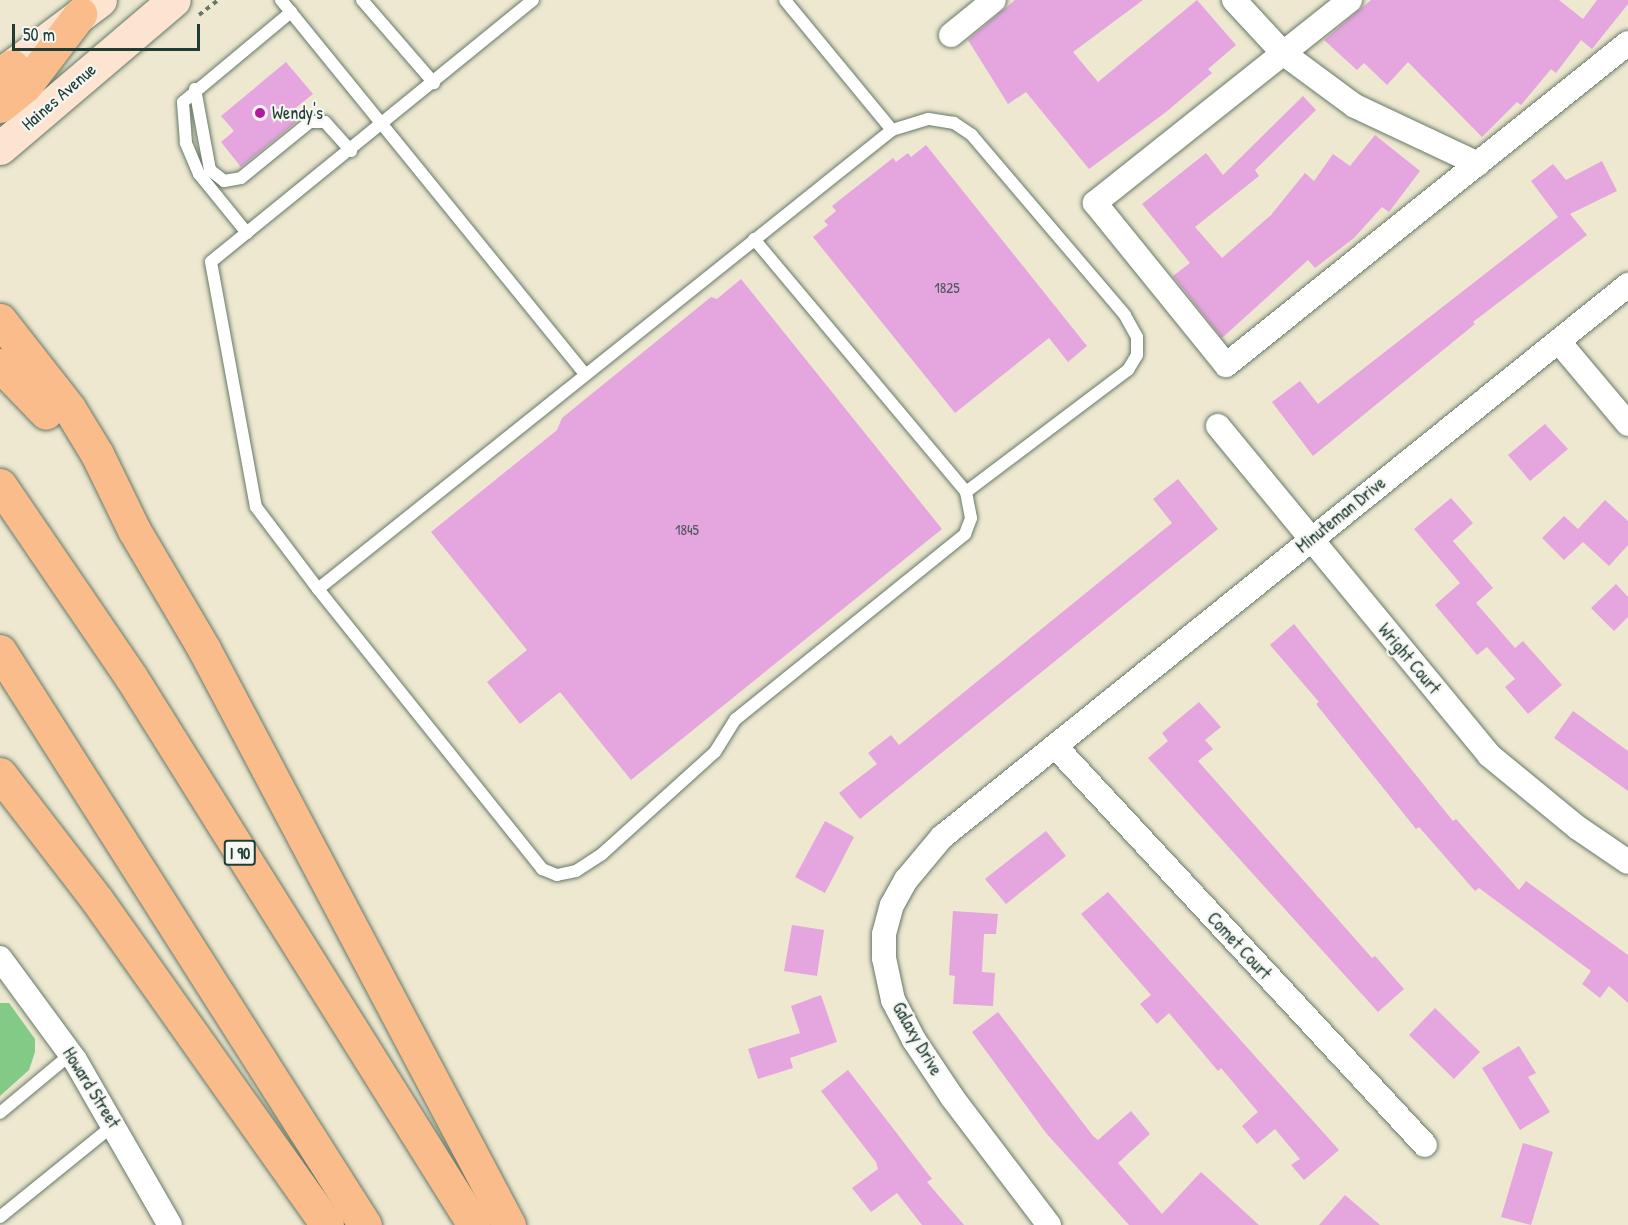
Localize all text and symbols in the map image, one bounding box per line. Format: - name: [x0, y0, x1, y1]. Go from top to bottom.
- scale bar: [15, 12, 202, 50]
- text: 50 m: [23, 22, 55, 47]
- street label: Haines Avenue: [17, 59, 101, 135]
- place label: Wendy's: [272, 102, 323, 124]
- marker: Wendy's: [253, 106, 267, 120]
- house number: 1825: [934, 279, 960, 297]
- street label: Minuteman Drive: [1292, 472, 1390, 558]
- house number: 1845: [675, 521, 699, 539]
- street label: Wright Court: [1373, 619, 1445, 699]
- road number: I 90: [224, 840, 256, 866]
- street label: Comet Court: [1202, 908, 1276, 984]
- street label: Galaxy Drive: [887, 998, 947, 1080]
- street label: Howard Street: [58, 1044, 124, 1132]

